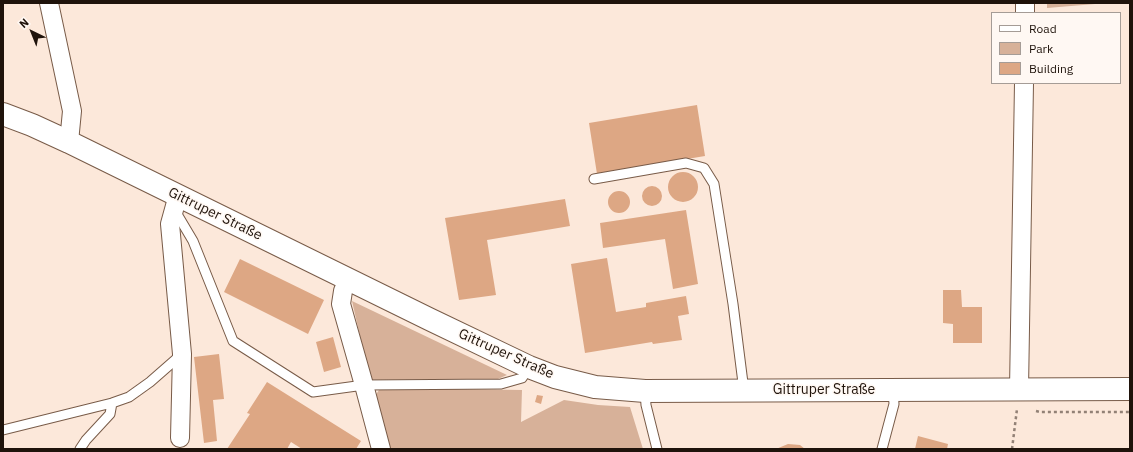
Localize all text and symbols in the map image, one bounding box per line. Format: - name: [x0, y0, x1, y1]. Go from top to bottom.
- north arrow: [12, 12, 52, 52]
- legend: [991, 12, 1121, 84]
- text: N: [16, 15, 32, 31]
- text: Road: [1029, 21, 1057, 36]
- text: Park: [1029, 41, 1053, 56]
- text: Building: [1029, 61, 1073, 76]
- street label: Gittruper Straße: [165, 184, 265, 244]
- street label: Gittruper Straße: [456, 325, 556, 383]
- street label: Gittruper Straße: [773, 382, 875, 398]

